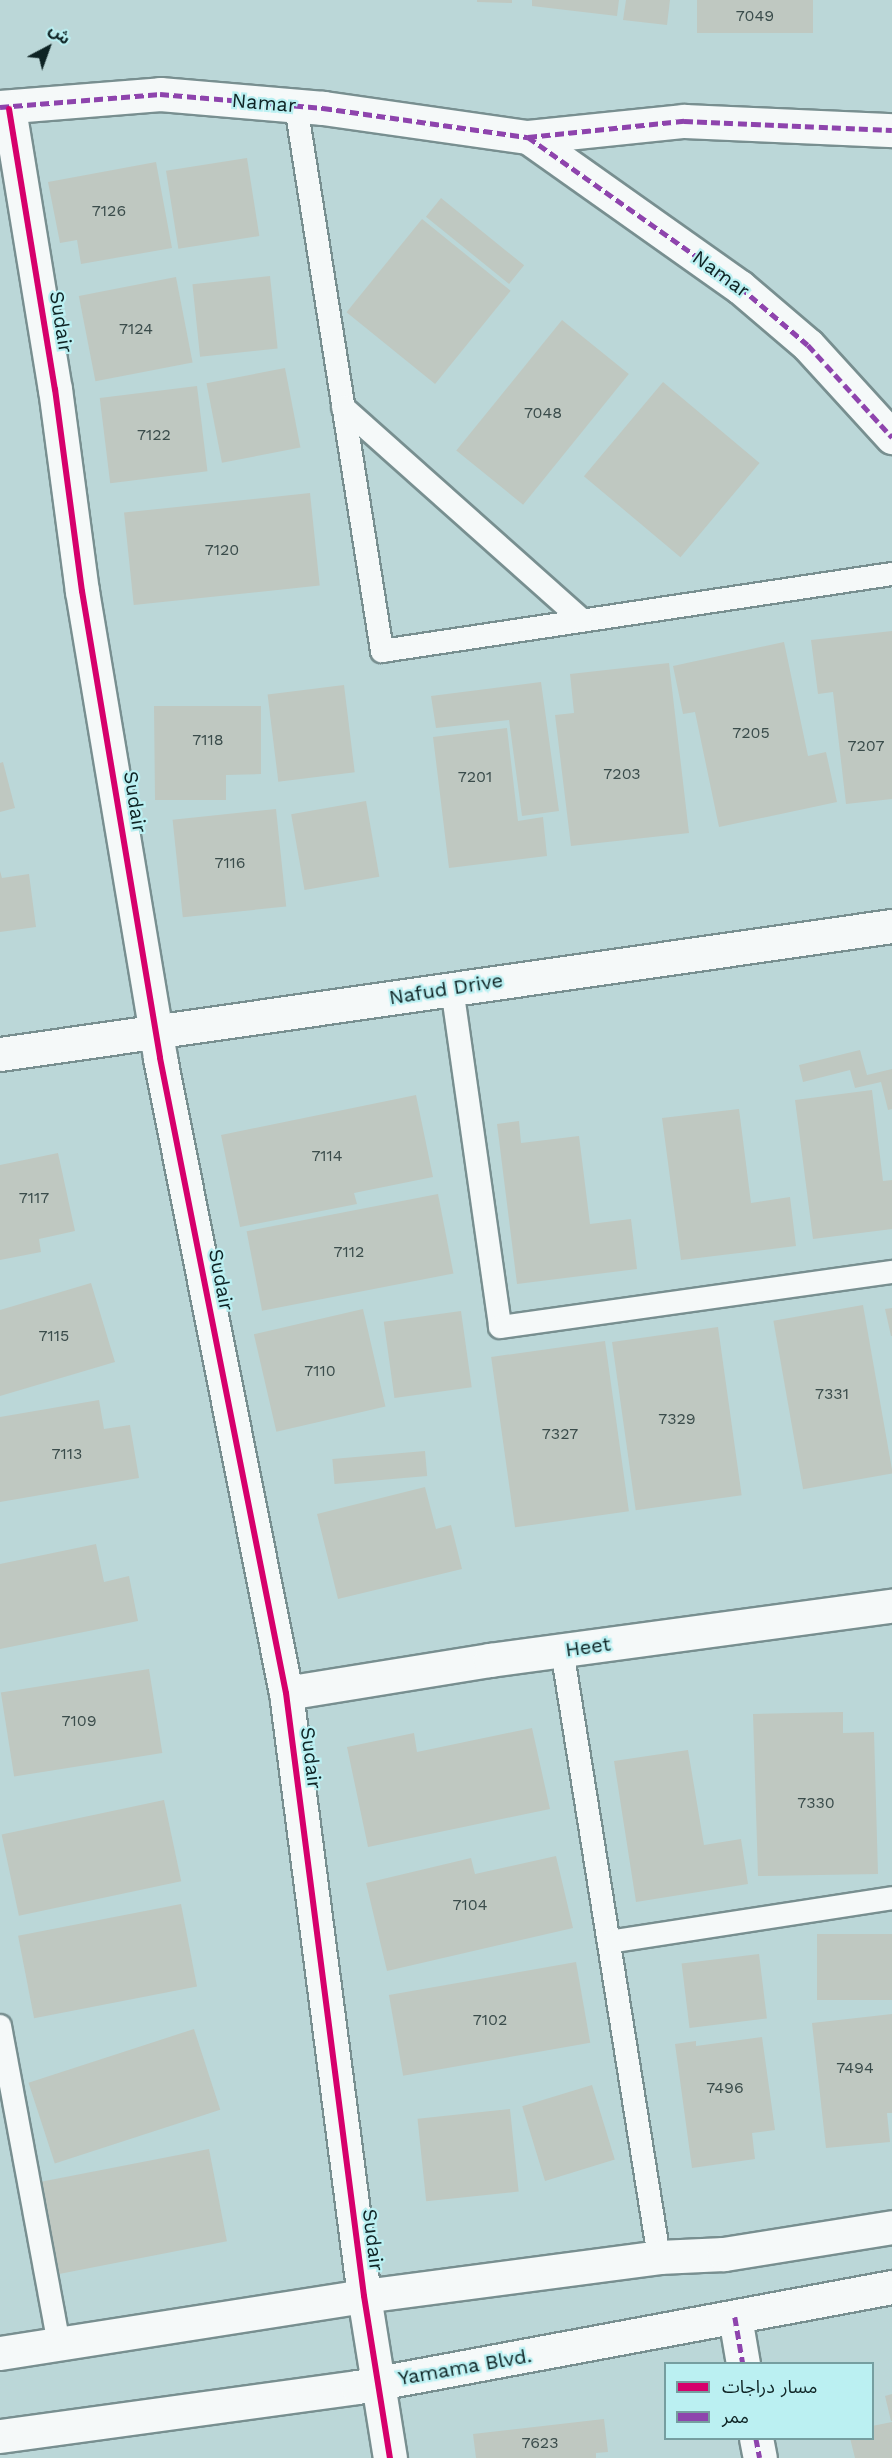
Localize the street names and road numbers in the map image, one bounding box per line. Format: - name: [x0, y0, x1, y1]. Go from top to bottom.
- street label: Namar: [231, 88, 297, 118]
- street label: Namar: [688, 245, 754, 303]
- street label: Sudair: [44, 289, 78, 355]
- street label: Sudair: [118, 769, 152, 835]
- street label: Nafud Drive: [387, 968, 505, 1010]
- street label: Sudair: [203, 1247, 239, 1313]
- street label: Heet: [564, 1632, 612, 1662]
- street label: Sudair: [295, 1726, 327, 1790]
- street label: Sudair: [357, 2208, 389, 2272]
- street label: Yamama Blvd.: [396, 2343, 534, 2391]

